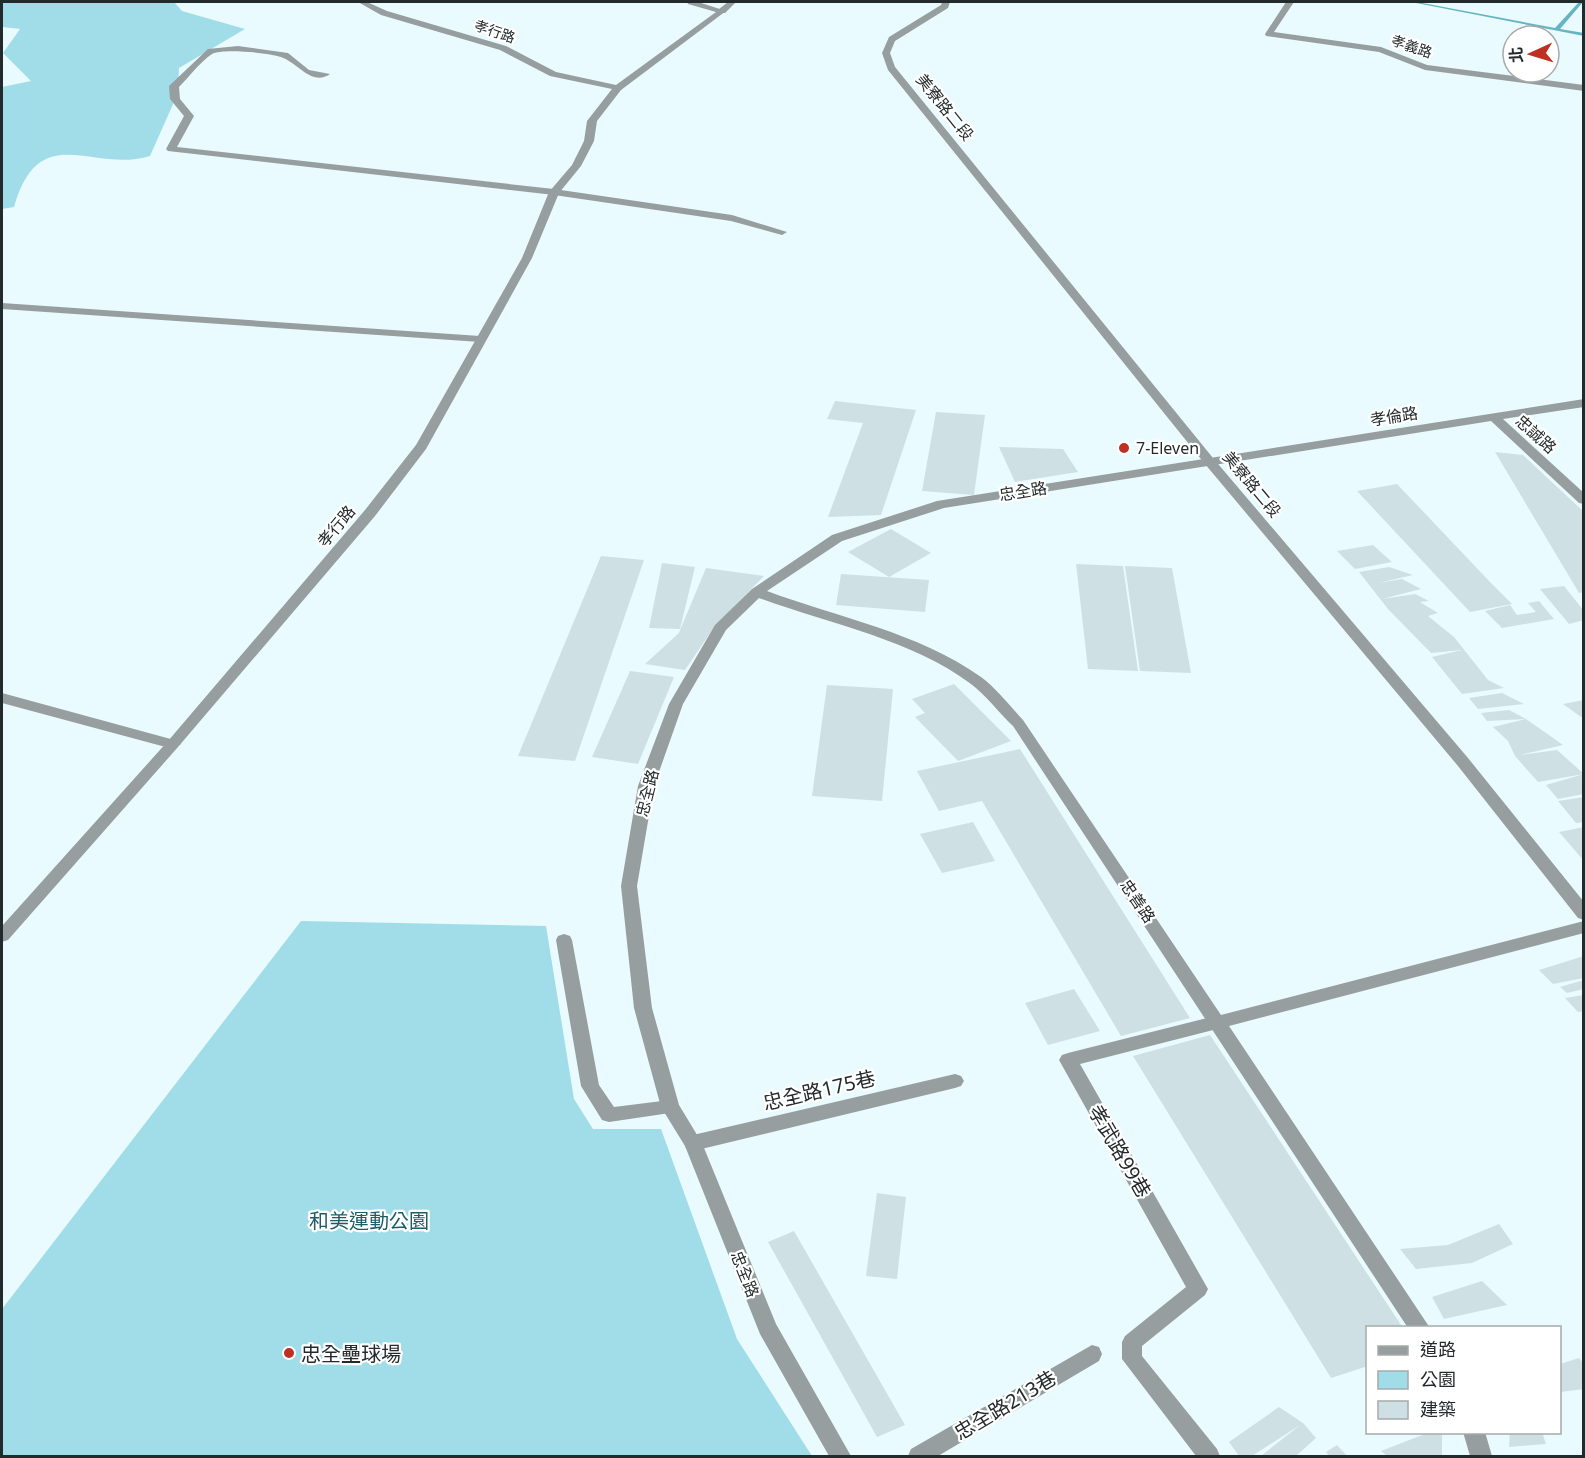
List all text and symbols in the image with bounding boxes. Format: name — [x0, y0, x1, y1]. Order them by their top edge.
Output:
street label: 孝行路 — [472, 15, 518, 47]
north arrow — [1501, 24, 1561, 84]
street label: 孝義路 — [1389, 30, 1435, 62]
text: 北 — [1505, 46, 1528, 64]
street label: 美寮路二段 — [911, 69, 979, 145]
street label: 孝倫路 — [1369, 401, 1419, 431]
street label: 忠誠路 — [1511, 410, 1561, 458]
place label: 7-Eleven — [1136, 437, 1199, 459]
marker: 7-Eleven — [1117, 441, 1131, 455]
street label: 美寮路二段 — [1218, 446, 1286, 522]
street label: 忠全路 — [998, 476, 1048, 506]
street label: 孝行路 — [312, 501, 360, 551]
street label: 忠全路 — [631, 767, 663, 819]
street label: 忠善路 — [1115, 875, 1161, 927]
street label: 忠全路175巷 — [760, 1064, 878, 1116]
street label: 孝武路99巷 — [1083, 1100, 1157, 1202]
park label: 和美運動公園 — [309, 1207, 429, 1234]
street label: 忠全路 — [726, 1248, 764, 1300]
legend — [1366, 1326, 1561, 1434]
text: 道路 — [1420, 1337, 1456, 1361]
place label: 忠全壘球場 — [301, 1340, 401, 1367]
marker: 忠全壘球場 — [282, 1346, 296, 1360]
street label: 忠全路213巷 — [949, 1364, 1061, 1446]
text: 公園 — [1420, 1367, 1456, 1391]
text: 建築 — [1420, 1397, 1456, 1421]

